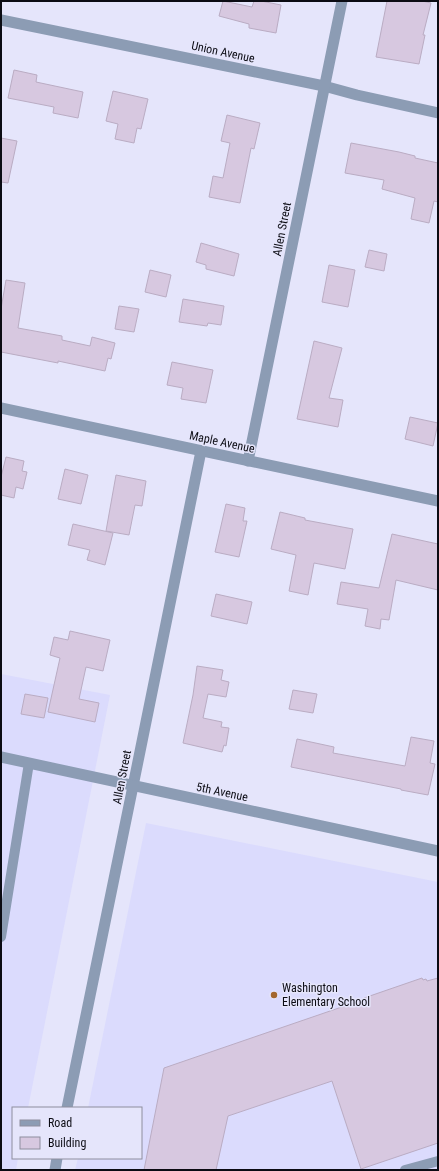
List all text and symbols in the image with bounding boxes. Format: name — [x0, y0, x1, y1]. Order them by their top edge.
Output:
street label: Union Avenue — [190, 38, 256, 66]
street label: Allen Street — [270, 200, 294, 257]
street label: Maple Avenue — [188, 428, 256, 456]
street label: Allen Street — [110, 748, 134, 805]
street label: 5th Avenue — [195, 780, 250, 804]
place label: Washington Elementary School — [282, 981, 370, 1009]
marker: Washington Elementary School — [269, 990, 279, 1000]
legend — [12, 1107, 142, 1159]
text: Road — [48, 1116, 72, 1130]
text: Building — [48, 1136, 86, 1150]

